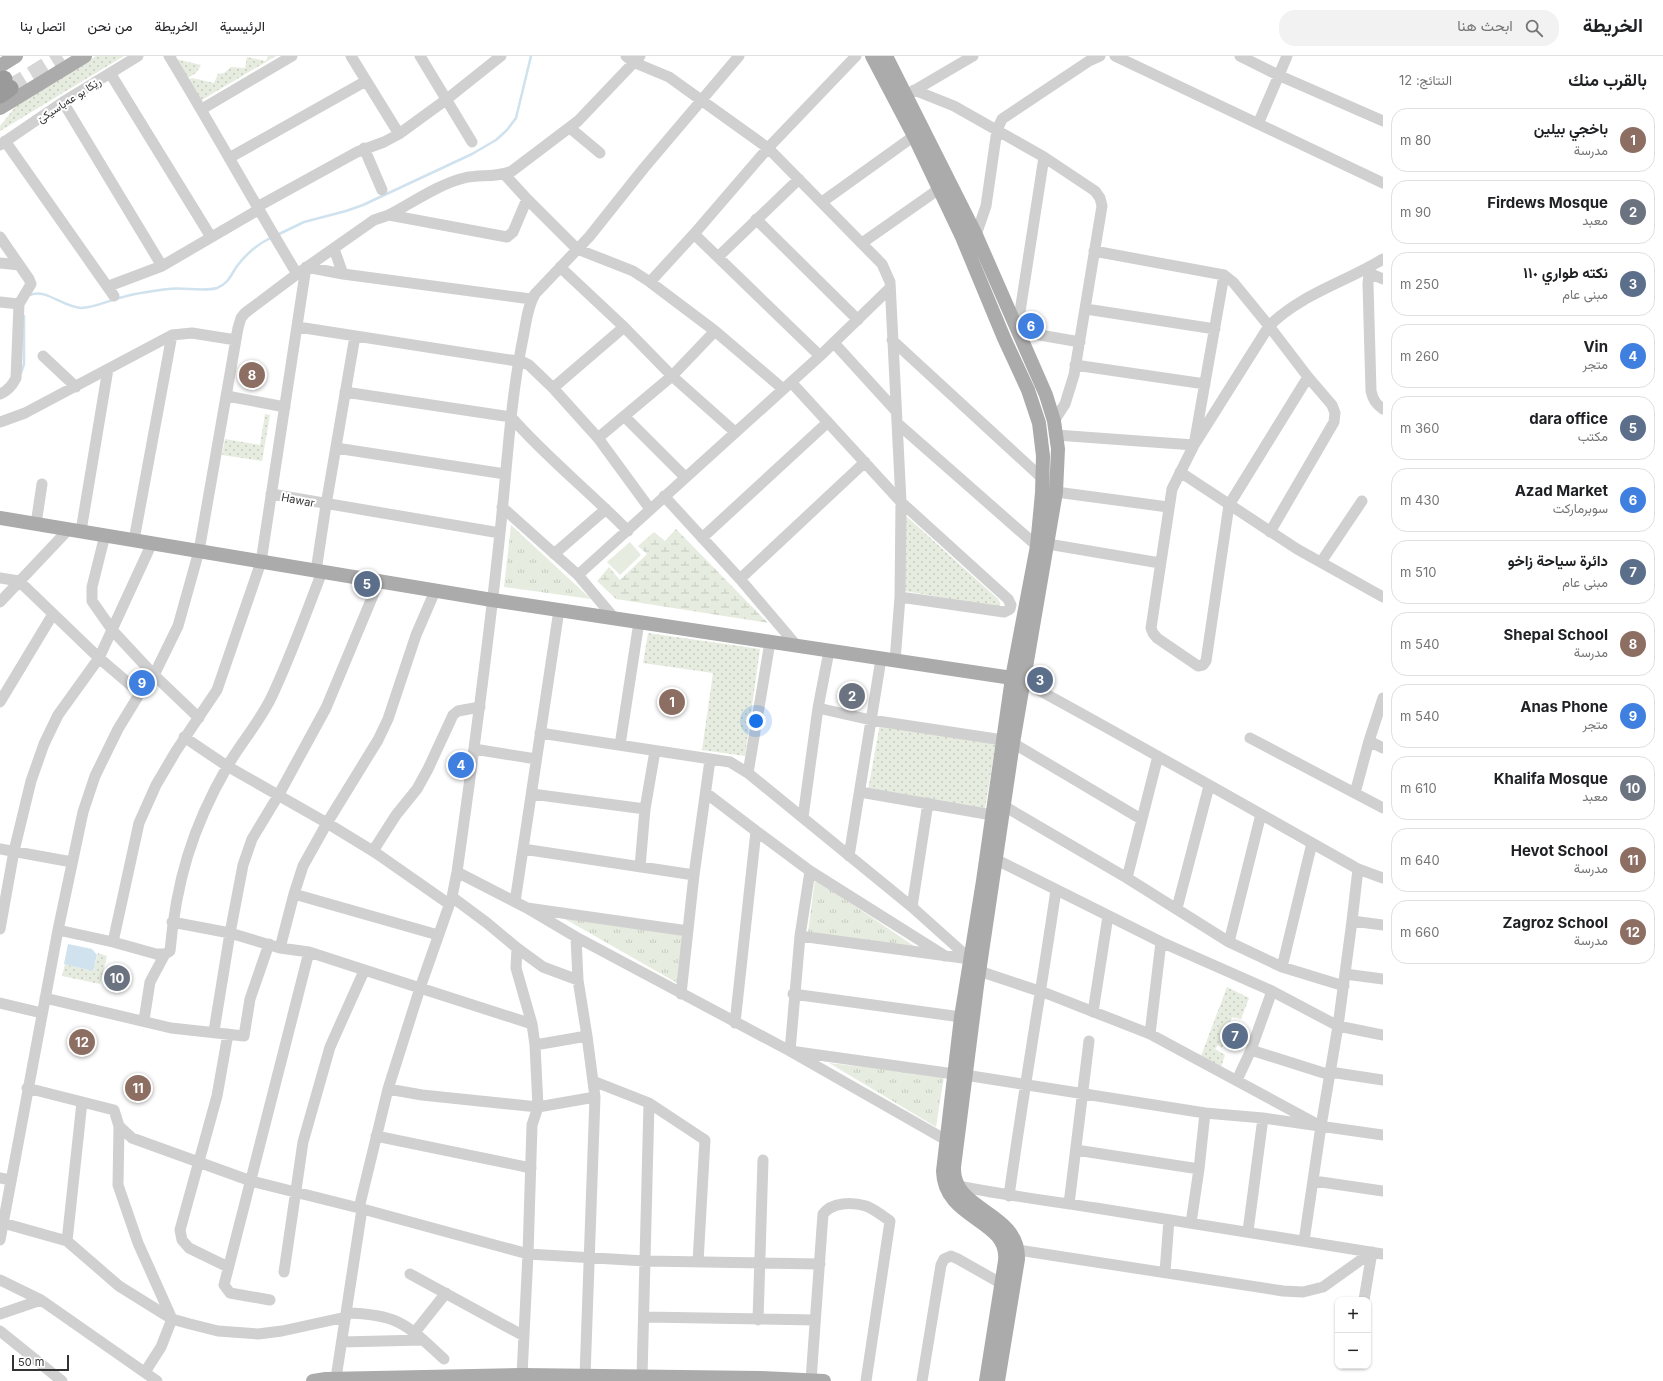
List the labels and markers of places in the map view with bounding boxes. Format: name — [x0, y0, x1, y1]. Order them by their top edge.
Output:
pin: 6 — [1018, 311, 1044, 341]
pin: 8 — [239, 360, 265, 390]
pin: 5 — [354, 569, 380, 599]
pin: 3 — [1027, 665, 1053, 695]
pin: 9 — [129, 668, 155, 698]
pin: 2 — [839, 681, 865, 711]
pin: 1 — [659, 687, 685, 717]
pin: 4 — [448, 750, 474, 780]
pin: 10 — [104, 963, 130, 993]
pin: 7 — [1222, 1021, 1248, 1051]
pin: 12 — [69, 1027, 95, 1057]
pin: 11 — [125, 1073, 151, 1103]

